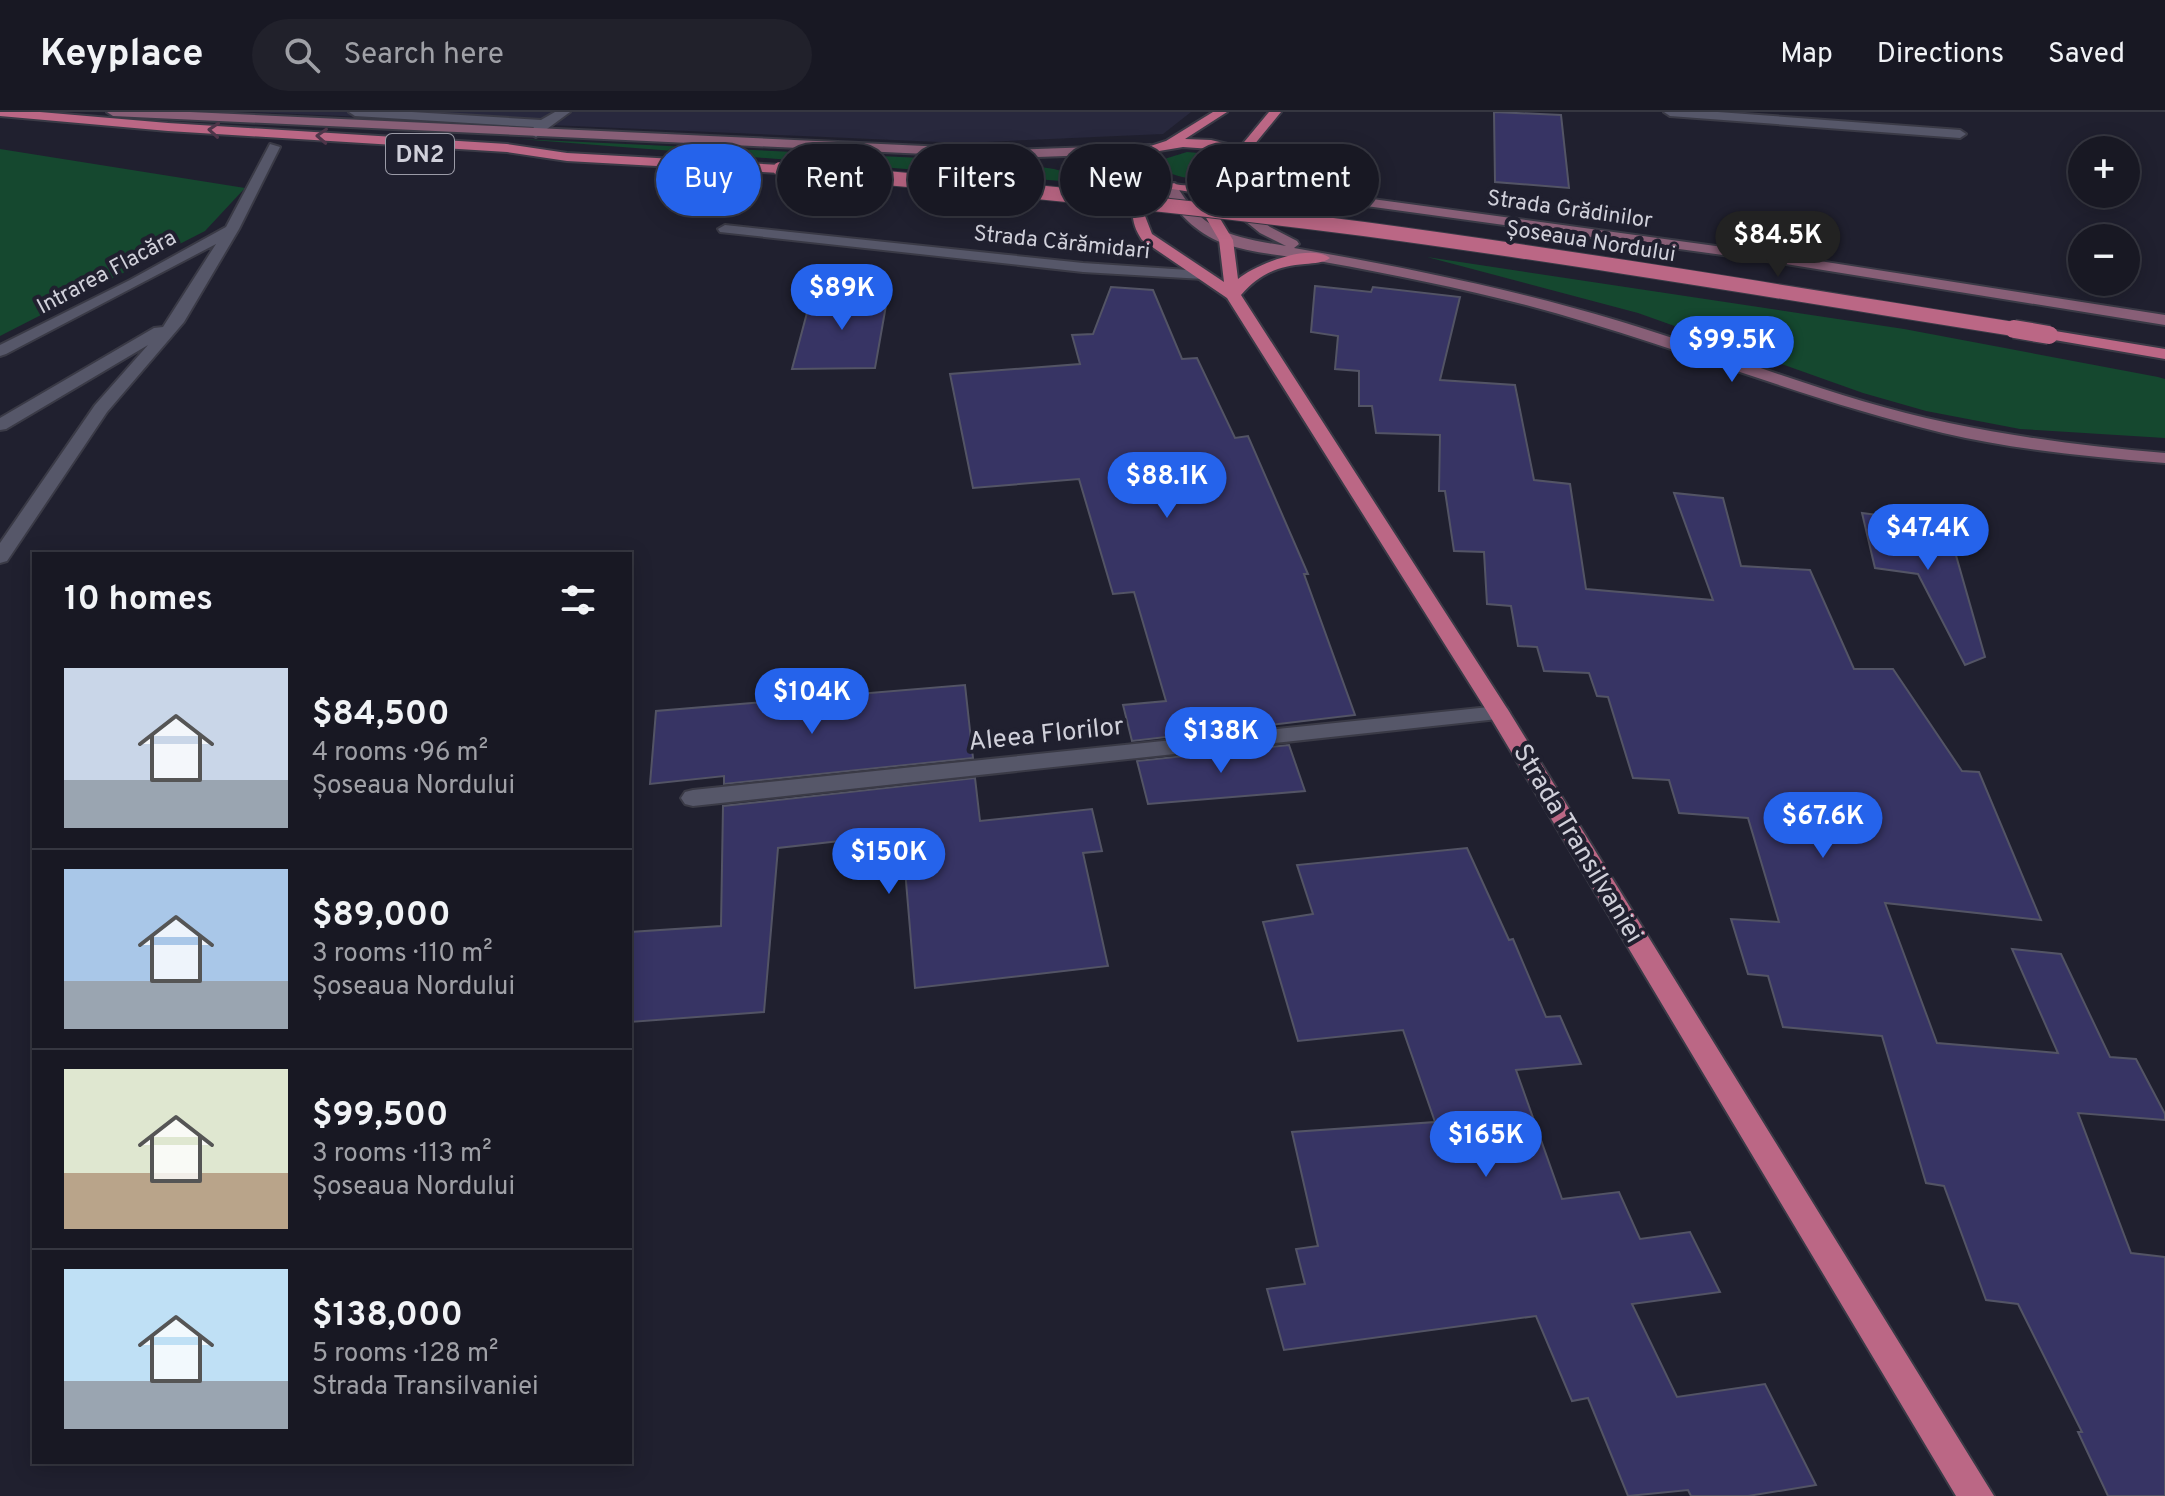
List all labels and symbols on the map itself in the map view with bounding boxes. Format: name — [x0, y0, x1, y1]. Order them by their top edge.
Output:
one-way arrow — [207, 122, 220, 139]
one-way arrow — [315, 128, 328, 145]
road number: DN2 — [386, 134, 454, 174]
street label: Strada Grădinilor — [1485, 186, 1655, 236]
pin: $84.5K — [1713, 211, 1843, 279]
street label: Șoseaua Nordului — [1504, 216, 1678, 269]
street label: Strada Cărămidari — [972, 221, 1151, 266]
street label: Intrarea Flacăra — [33, 225, 182, 321]
pin: $89K — [795, 264, 889, 332]
pin: $99.5K — [1667, 316, 1797, 384]
pin: $88.1K — [1102, 452, 1232, 520]
pin: $47.4K — [1863, 504, 1993, 572]
pin: $104K — [756, 668, 868, 736]
pin: $138K — [1165, 707, 1277, 775]
street label: Aleea Florilor — [967, 711, 1126, 760]
street label: Strada Transilvaniei — [1504, 739, 1649, 950]
pin: $67.6K — [1758, 792, 1888, 860]
pin: $150K — [833, 828, 945, 896]
pin: $165K — [1430, 1111, 1542, 1179]

